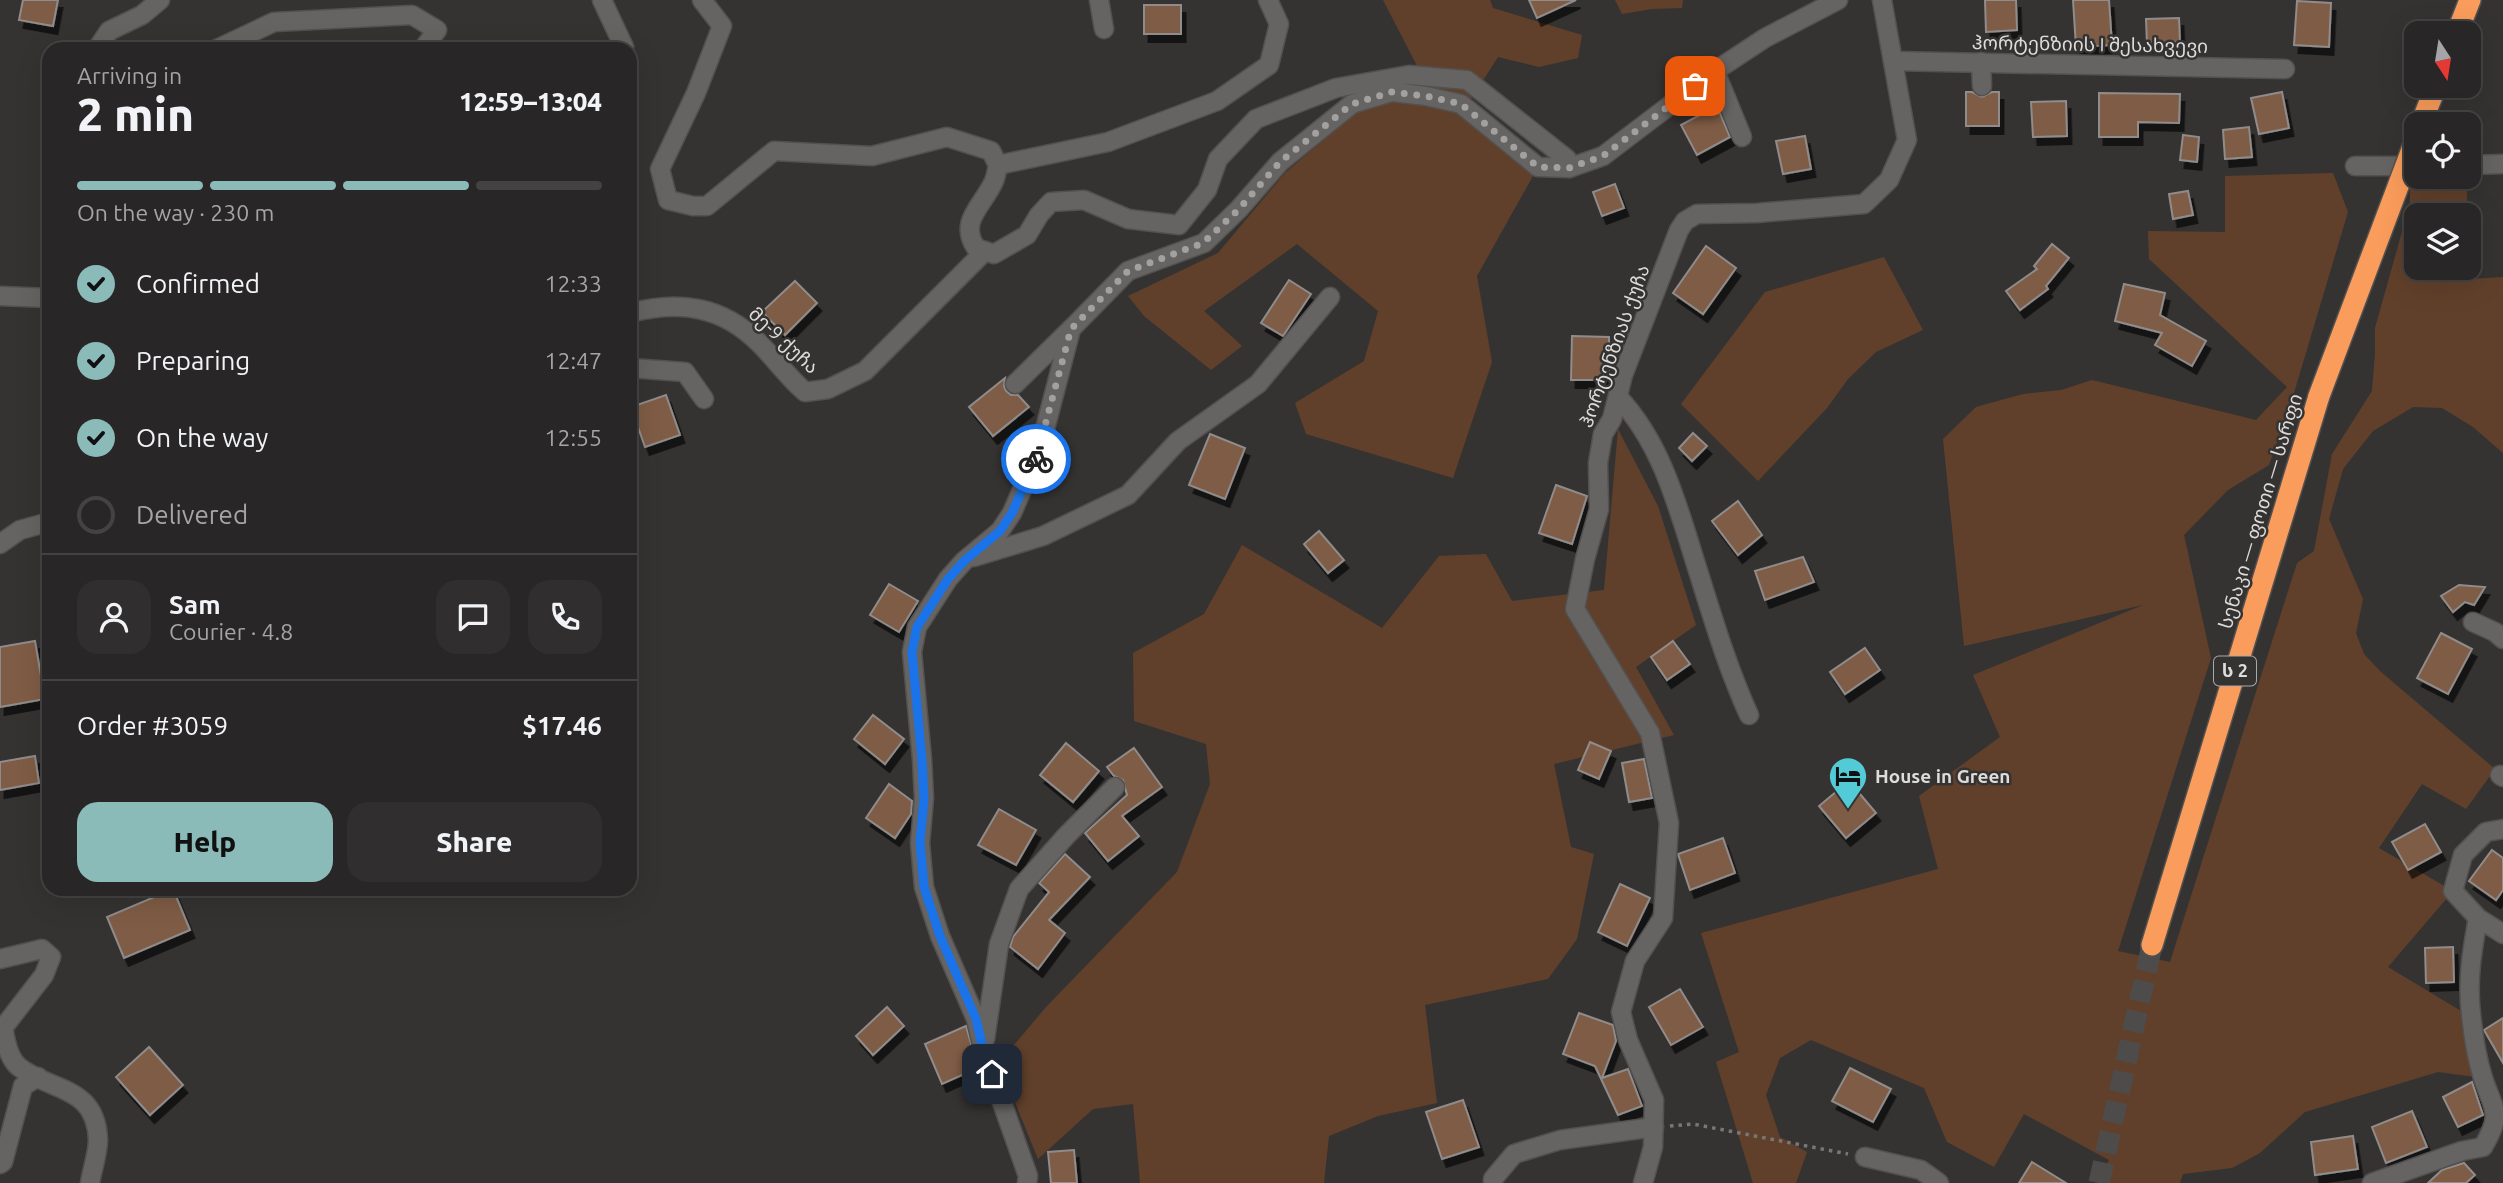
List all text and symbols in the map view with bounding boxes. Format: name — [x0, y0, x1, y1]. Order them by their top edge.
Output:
north arrow — [2404, 21, 2482, 98]
map controls — [2404, 21, 2481, 280]
street label: ჰორტენზიის I შესახვევი — [1972, 31, 2208, 58]
pin — [1665, 56, 1725, 116]
text: Arriving in — [77, 63, 182, 88]
icon: bag — [1676, 67, 1714, 105]
text: 12:59–13:04 — [459, 87, 602, 116]
text: 2 min — [77, 88, 194, 140]
button: locate — [2404, 112, 2481, 189]
text: On the way · 230 m — [77, 200, 274, 225]
button: layers — [2404, 203, 2481, 280]
street label: ჰორტენზიას ქუჩა — [1574, 262, 1655, 431]
icon: check — [77, 265, 115, 303]
text: Confirmed — [136, 269, 260, 298]
text: 12:33 — [544, 271, 602, 296]
street label: მე-9 ქუჩა — [744, 302, 823, 379]
icon: check — [77, 342, 115, 380]
text: Preparing — [136, 346, 250, 375]
text: 12:47 — [544, 348, 602, 373]
street label: სენაკი — ფოთი — სარფი — [2214, 391, 2307, 631]
icon: check — [77, 419, 115, 457]
text: On the way — [136, 423, 268, 452]
courier — [1001, 424, 1071, 494]
text: 12:55 — [544, 425, 602, 450]
icon: bike — [1017, 440, 1055, 478]
text: Delivered — [136, 500, 248, 529]
button: person — [77, 580, 151, 654]
button: chat — [436, 580, 510, 654]
button: phone — [528, 580, 602, 654]
text: Sam — [169, 590, 221, 619]
text: Courier · 4.8 — [169, 619, 293, 644]
road number: ს 2 — [2214, 656, 2256, 686]
text: Order #3059 — [77, 711, 228, 740]
text: $17.46 — [522, 711, 602, 740]
hotel icon: House in Green — [1827, 755, 1869, 810]
place label: House in Green — [1875, 765, 2010, 787]
button: Help — [77, 802, 333, 882]
button: Share — [347, 802, 602, 882]
pin — [962, 1044, 1022, 1104]
icon: home — [973, 1055, 1011, 1093]

